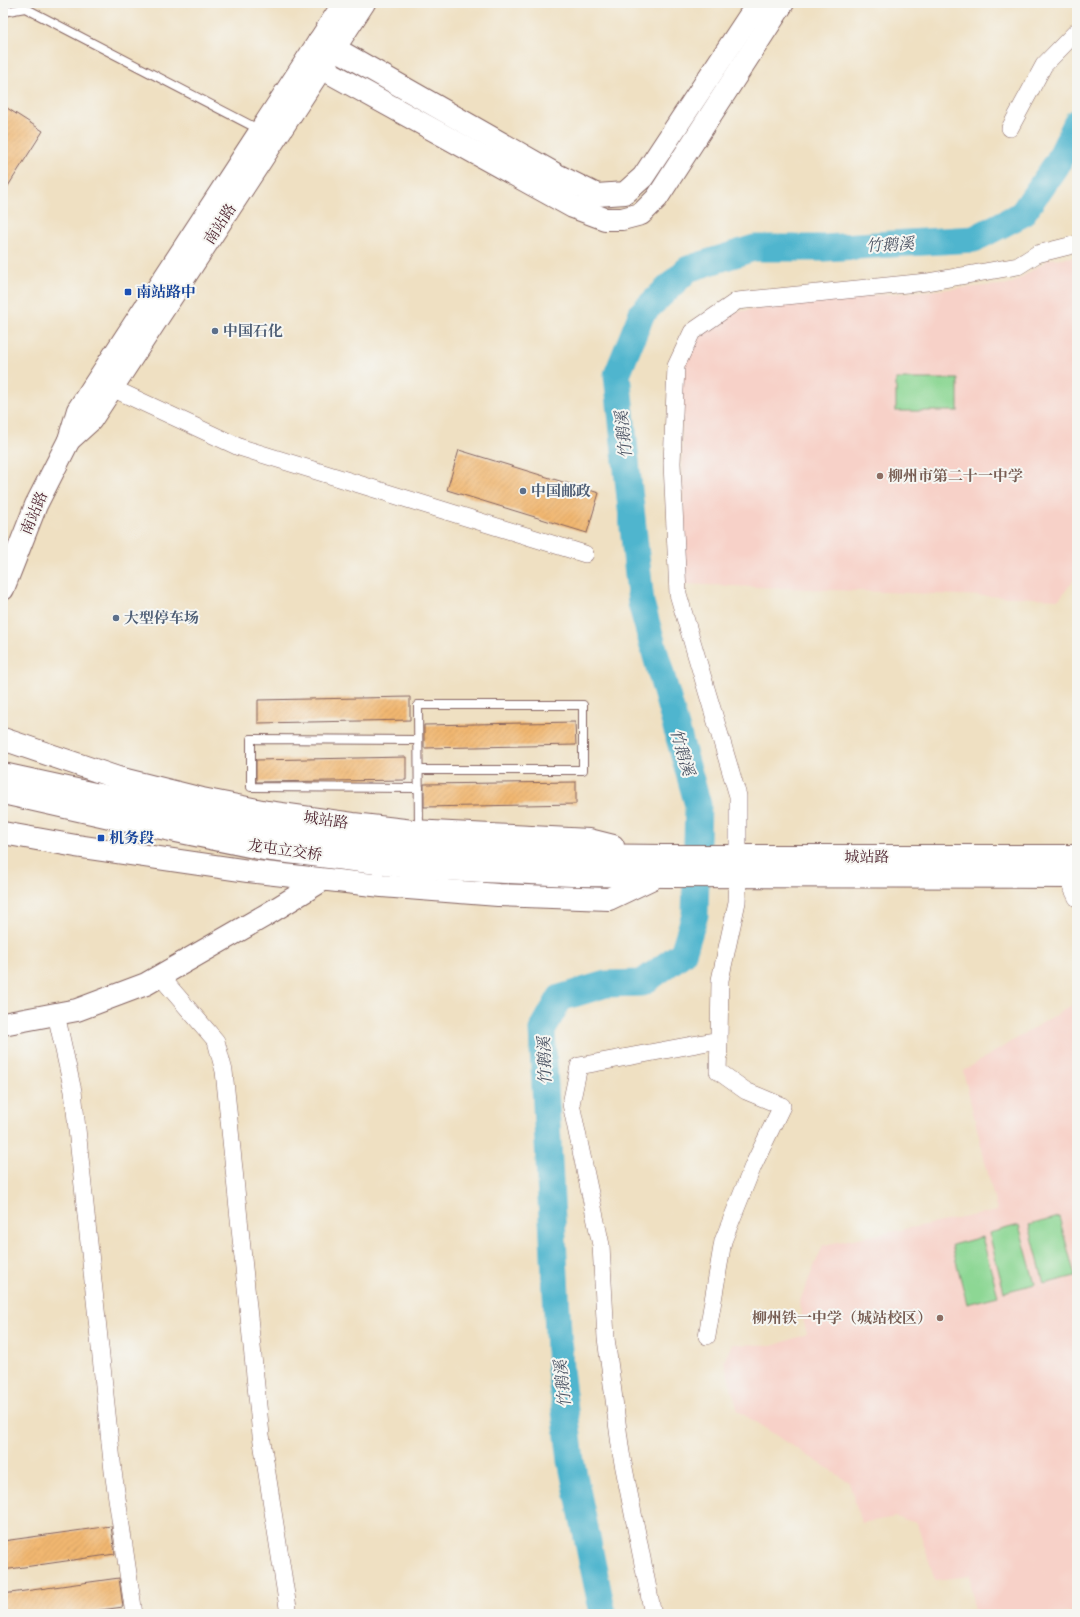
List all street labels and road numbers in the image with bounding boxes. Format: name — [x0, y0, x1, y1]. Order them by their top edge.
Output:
street label: 南站路 — [200, 200, 241, 248]
street label: 南站路 — [17, 489, 52, 538]
street label: 城站路 — [302, 808, 350, 833]
street label: 龙屯立交桥 — [246, 836, 323, 865]
street label: 城站路 — [844, 848, 890, 867]

